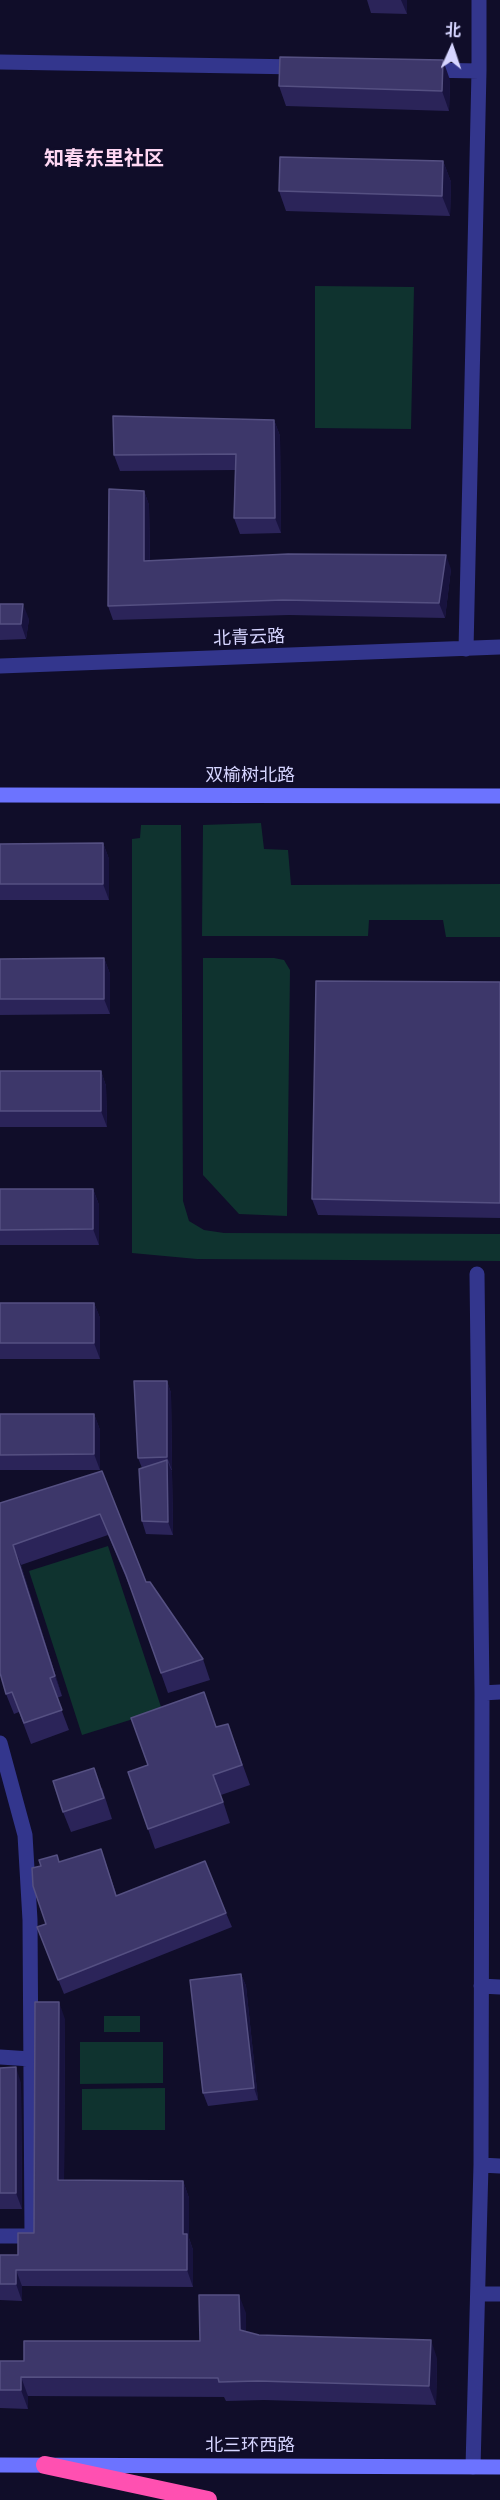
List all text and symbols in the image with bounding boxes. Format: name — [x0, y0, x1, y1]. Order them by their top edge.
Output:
north arrow — [422, 18, 482, 78]
text: 北 — [444, 19, 462, 41]
district label: 知春东里社区 — [44, 147, 164, 171]
street label: 北青云路 — [213, 626, 285, 650]
street label: 双榆树北路 — [205, 765, 295, 787]
street label: 北三环西路 — [205, 2435, 295, 2457]

